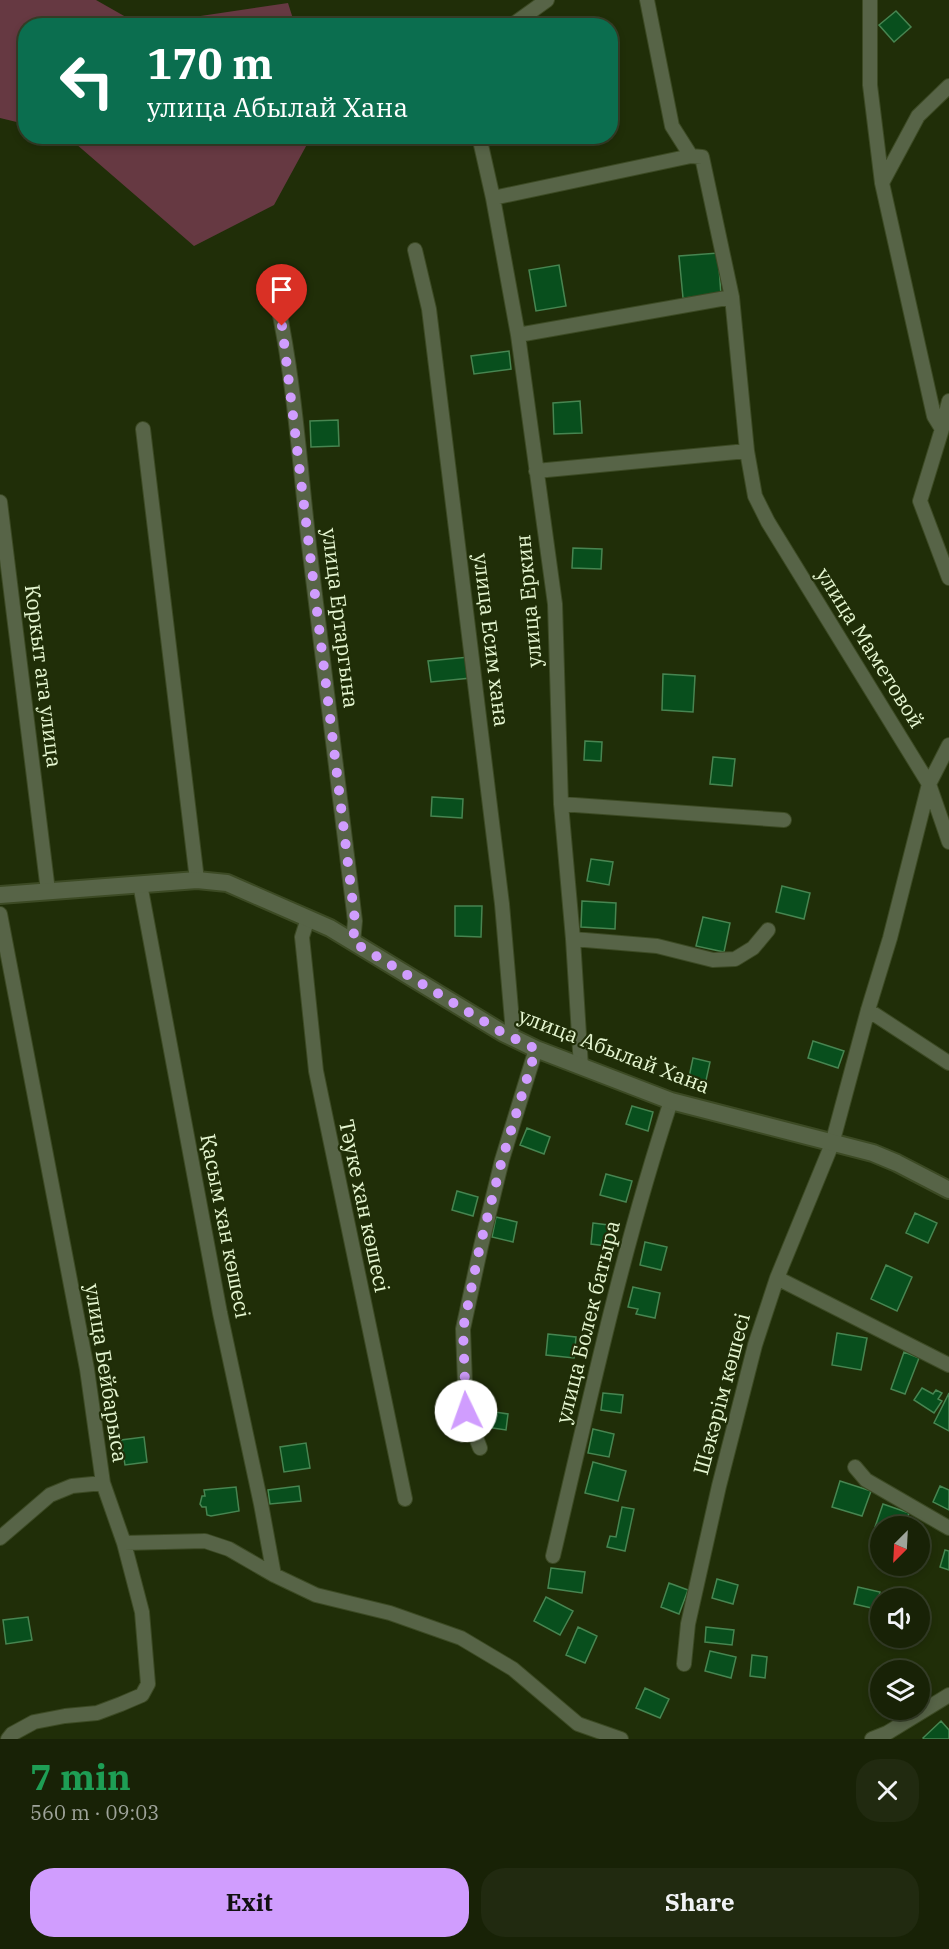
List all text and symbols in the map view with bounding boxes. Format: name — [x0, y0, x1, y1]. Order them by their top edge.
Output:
text: 170 m — [147, 36, 273, 91]
icon: left — [48, 42, 126, 120]
text: улица Абылай Хана — [147, 89, 408, 124]
pin — [256, 264, 307, 326]
icon: arrive — [265, 273, 298, 306]
street label: улица Ертаргына — [316, 526, 366, 710]
street label: улица Еркин — [508, 533, 548, 669]
street label: улица Есим хана — [467, 552, 517, 728]
street label: улица Маметовой — [810, 562, 932, 733]
street label: Коркыт ата улица — [19, 583, 69, 769]
street label: улица Абылай Хана — [515, 1001, 714, 1100]
street label: Тәуке хан көшесі — [333, 1117, 397, 1295]
street label: Қасым хан көшесі — [194, 1131, 258, 1320]
street label: улица Болек батыра — [548, 1217, 626, 1426]
street label: улица Бейбарыса — [79, 1282, 135, 1464]
street label: Шәкәрім көшесі — [686, 1310, 756, 1478]
position arrow — [434, 1379, 498, 1443]
north arrow — [870, 1516, 930, 1576]
map controls — [870, 1516, 930, 1720]
button: sound — [870, 1588, 930, 1648]
button: layers — [870, 1660, 930, 1720]
text: 7 min — [30, 1753, 131, 1800]
button: close — [856, 1759, 919, 1822]
text: 560 m · 09:03 — [30, 1799, 159, 1826]
button: Exit — [30, 1868, 469, 1937]
button: Share — [481, 1868, 919, 1937]

